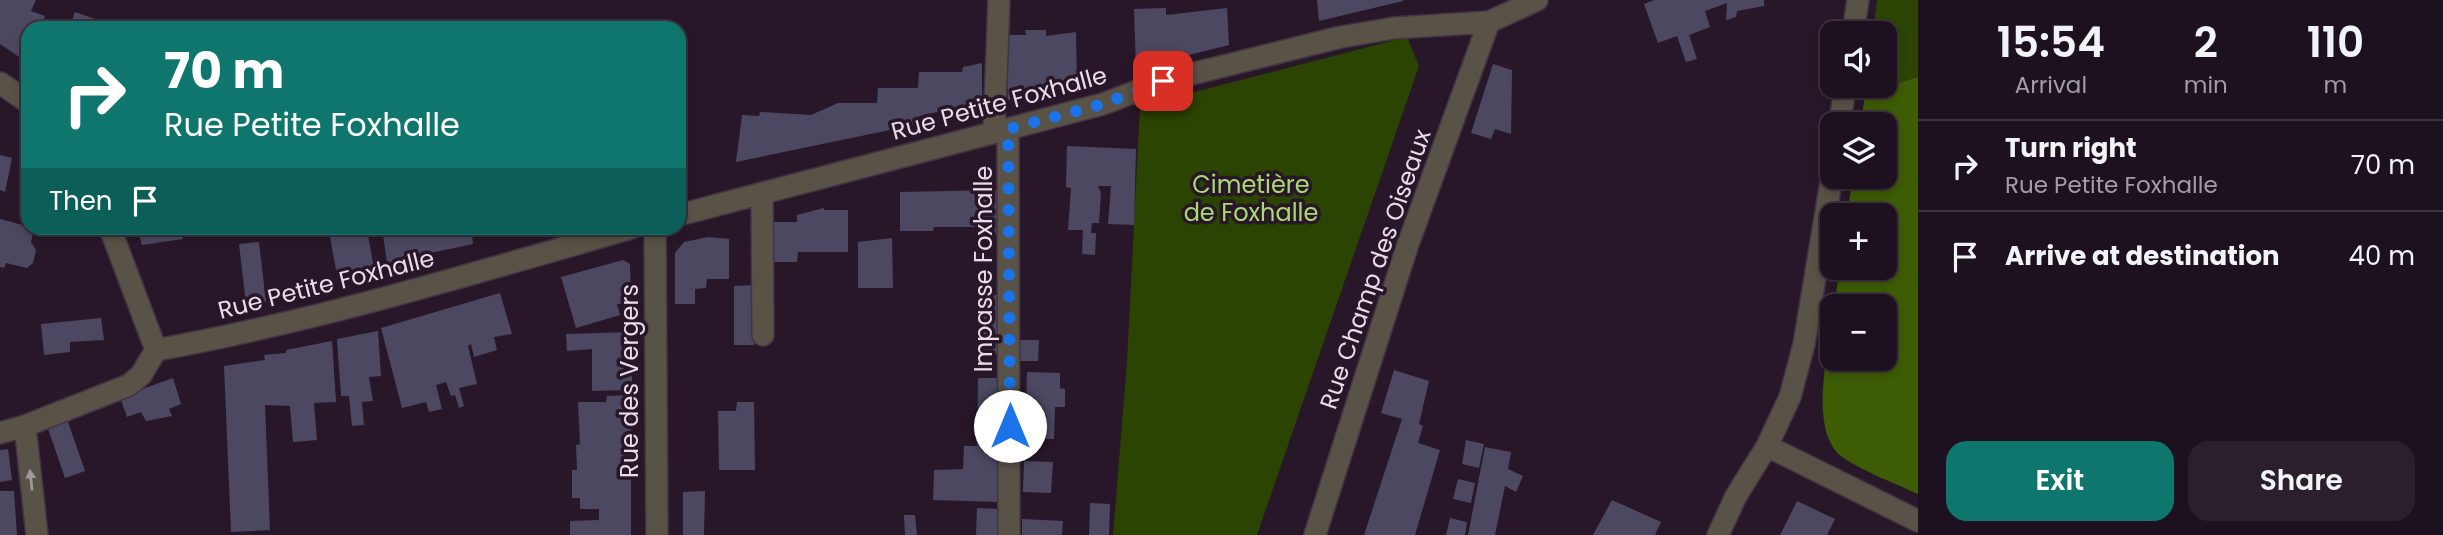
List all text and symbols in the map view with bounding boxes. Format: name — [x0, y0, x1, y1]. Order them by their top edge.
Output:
text: 15:54 — [1997, 13, 2105, 72]
text: 2 — [2194, 13, 2218, 72]
text: 110 — [2307, 13, 2364, 72]
map controls — [1820, 21, 1897, 371]
button: sound — [1820, 21, 1897, 98]
text: 70 m — [164, 37, 284, 105]
icon: right — [49, 49, 140, 140]
pin — [1133, 51, 1193, 111]
street label: Rue Petite Foxhalle — [888, 58, 1110, 148]
icon: arrive — [1144, 62, 1182, 100]
text: Arrival — [2015, 69, 2087, 101]
text: min — [2184, 69, 2228, 101]
text: m — [2324, 69, 2347, 101]
text: Rue Petite Foxhalle — [164, 102, 460, 147]
button: layers — [1820, 112, 1897, 189]
street label: Rue Champ des Oiseaux — [1312, 124, 1439, 413]
text: Turn right — [2005, 130, 2137, 166]
icon: right — [1946, 147, 1984, 185]
text: 70 m — [2351, 147, 2415, 183]
street label: Impasse Foxhalle — [967, 166, 1000, 372]
park label: Cimetière de Foxhalle — [1184, 168, 1318, 229]
text: Rue Petite Foxhalle — [2005, 169, 2218, 201]
icon: arrive — [126, 182, 164, 220]
text: Then — [49, 183, 112, 219]
button: + — [1820, 203, 1897, 280]
icon: arrive — [1946, 238, 1984, 276]
text: Arrive at destination — [2005, 238, 2280, 274]
text: 40 m — [2349, 238, 2415, 274]
street label: Rue Petite Foxhalle — [214, 241, 438, 327]
street label: Rue des Vergers — [613, 284, 646, 478]
button: − — [1820, 294, 1897, 371]
position arrow — [973, 389, 1047, 463]
button: Exit — [1946, 441, 2174, 521]
button: Share — [2188, 441, 2415, 521]
one-way arrow — [26, 469, 37, 491]

